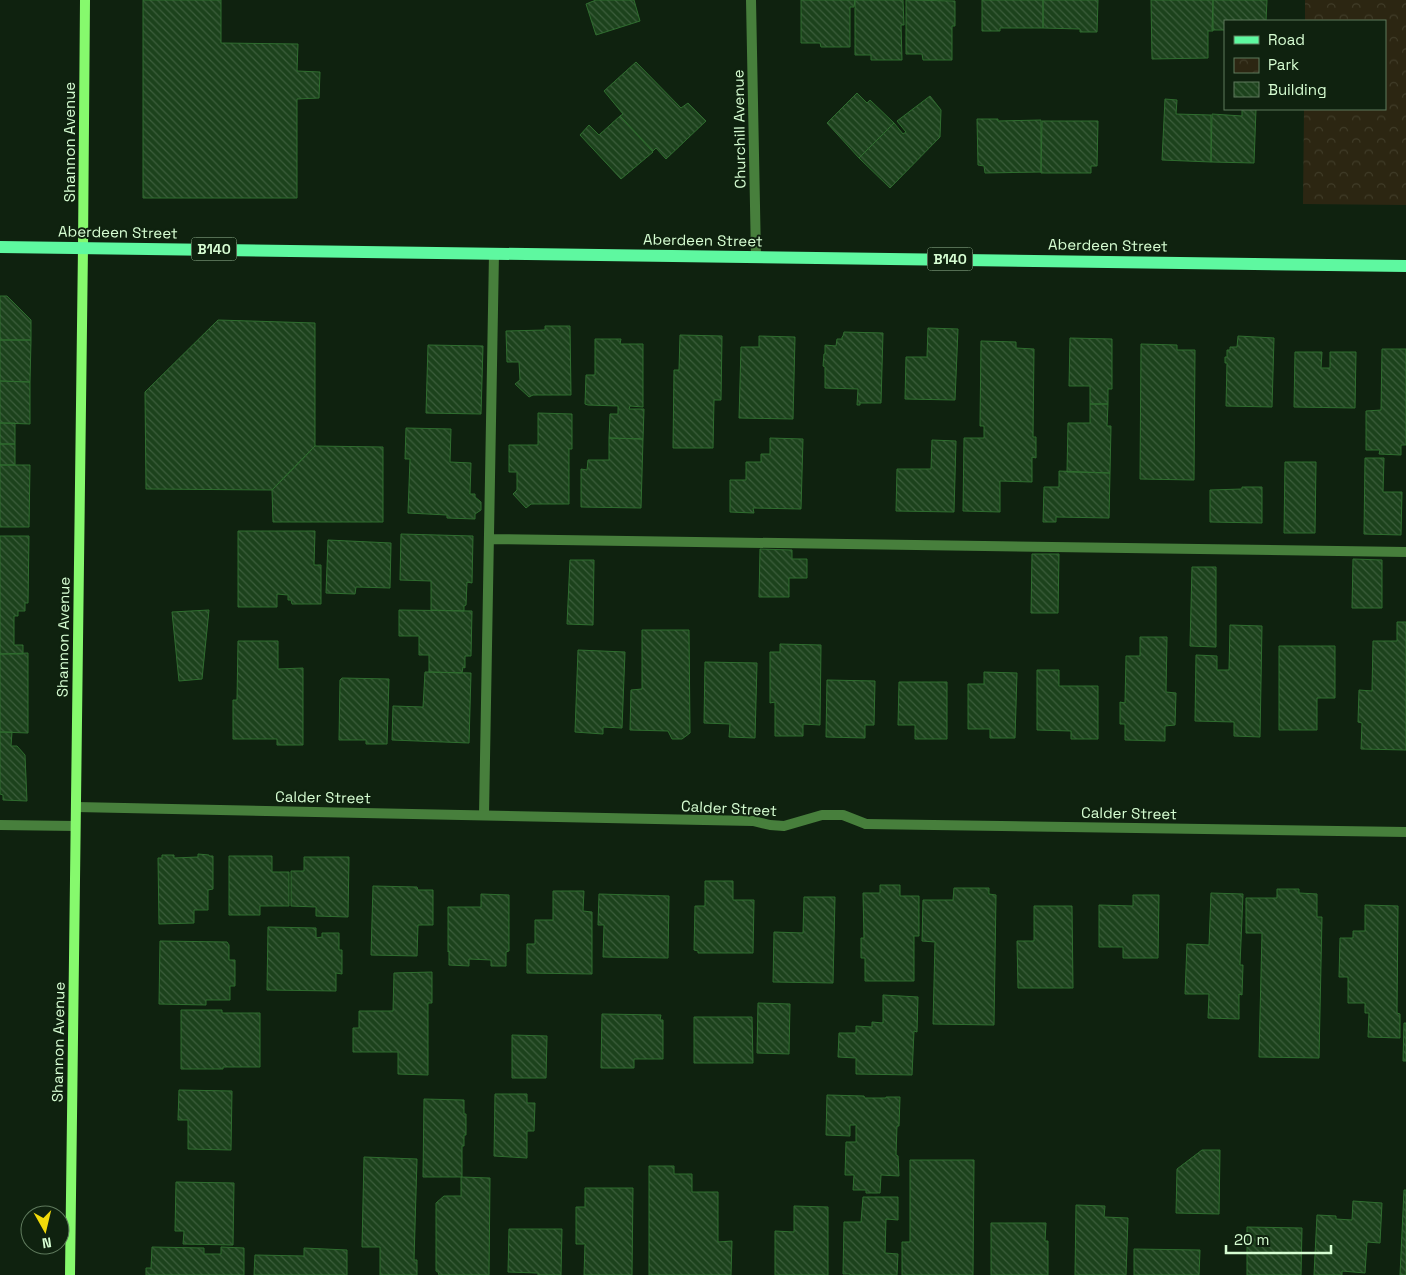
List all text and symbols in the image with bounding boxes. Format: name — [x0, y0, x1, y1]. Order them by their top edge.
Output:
legend — [1224, 20, 1386, 110]
text: Road — [1268, 30, 1305, 49]
text: Park — [1268, 55, 1299, 74]
street label: Churchill Avenue — [728, 69, 750, 189]
text: Building — [1268, 80, 1327, 99]
street label: Shannon Avenue — [60, 82, 79, 202]
street label: Aberdeen Street — [58, 221, 178, 243]
street label: Aberdeen Street — [643, 229, 763, 251]
street label: Aberdeen Street — [1048, 234, 1168, 256]
road number: B140 — [192, 238, 236, 260]
road number: B140 — [928, 248, 972, 270]
street label: Shannon Avenue — [52, 576, 74, 697]
street label: Calder Street — [275, 787, 371, 807]
street label: Calder Street — [681, 796, 777, 820]
street label: Calder Street — [1081, 803, 1177, 823]
street label: Shannon Avenue — [47, 981, 69, 1102]
north arrow — [20, 1205, 70, 1255]
scale bar — [1226, 1222, 1331, 1254]
text: 20 m — [1234, 1230, 1269, 1249]
text: N — [41, 1233, 53, 1252]

